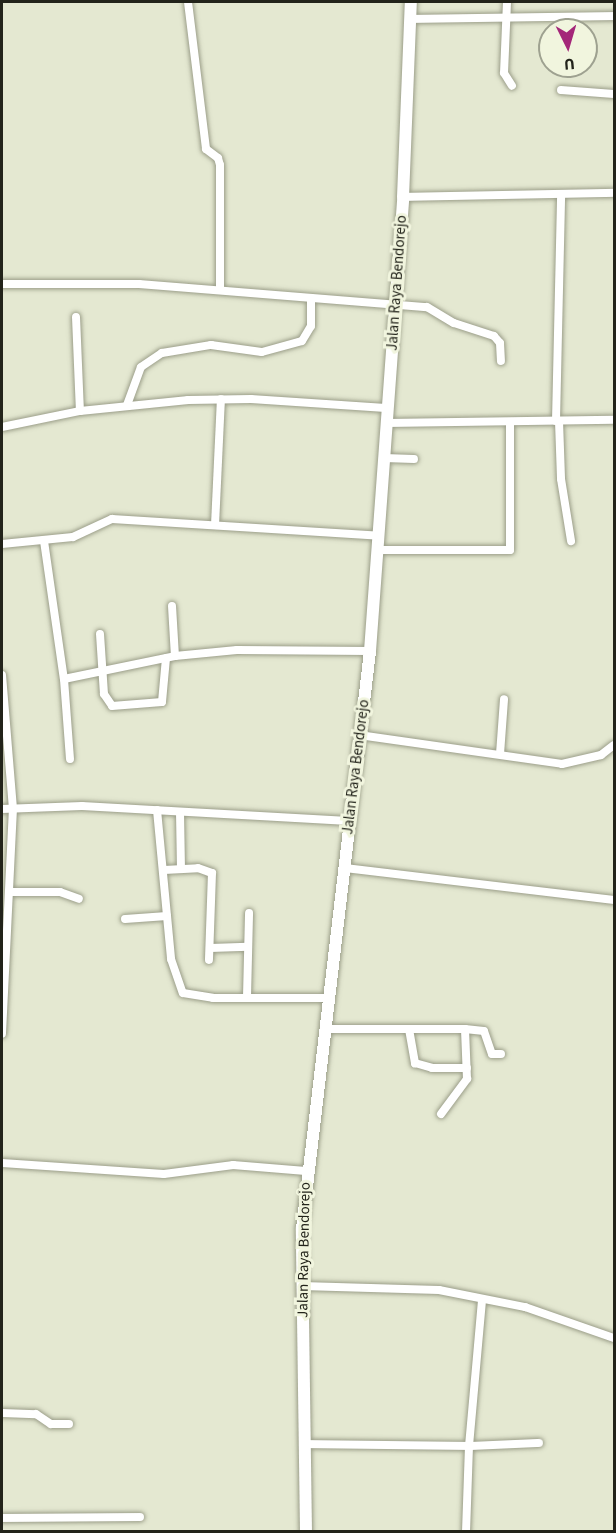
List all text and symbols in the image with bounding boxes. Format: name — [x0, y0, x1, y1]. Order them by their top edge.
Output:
north arrow — [538, 18, 598, 78]
text: U — [563, 53, 576, 75]
street label: Jalan Raya Bendorejo — [383, 215, 411, 351]
street label: Jalan Raya Bendorejo — [339, 698, 373, 836]
street label: Jalan Raya Bendorejo — [294, 1182, 314, 1318]

